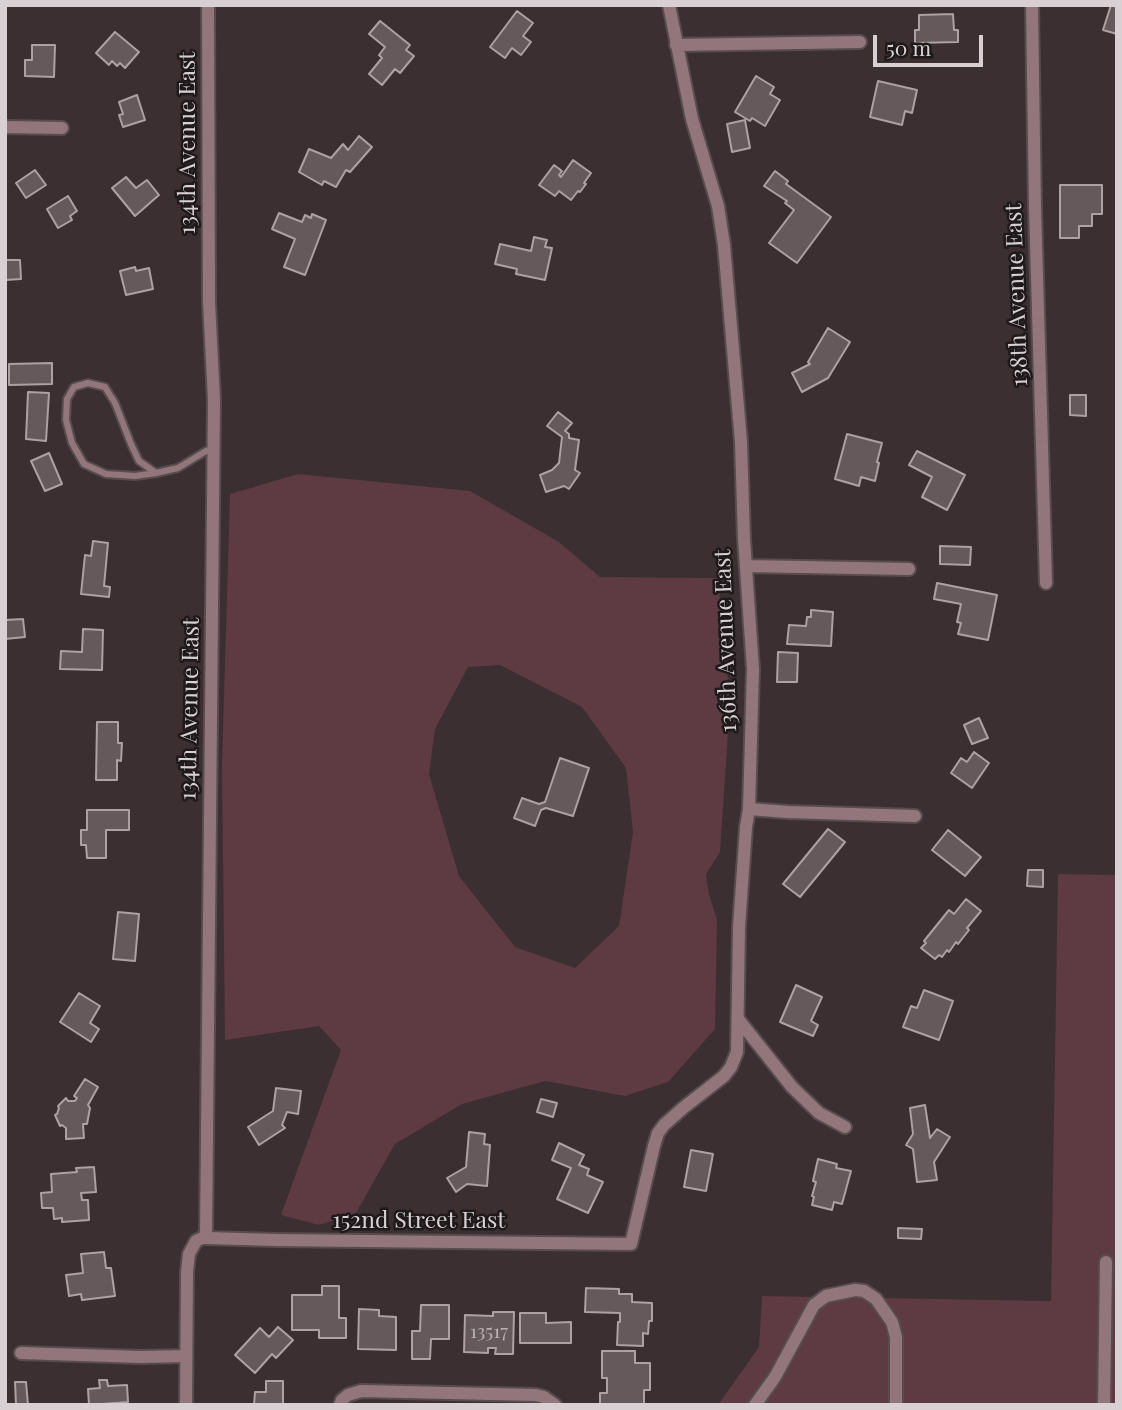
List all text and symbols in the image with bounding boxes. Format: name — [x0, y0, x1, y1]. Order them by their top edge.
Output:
scale bar — [877, 21, 987, 65]
text: 50 m — [886, 33, 931, 61]
street label: 134th Avenue East — [174, 52, 202, 234]
street label: 138th Avenue East — [1000, 203, 1034, 387]
street label: 136th Avenue East — [709, 549, 743, 733]
street label: 134th Avenue East — [175, 617, 205, 801]
street label: 152nd Street East — [333, 1207, 505, 1235]
house number: 13517 — [470, 1321, 508, 1343]

